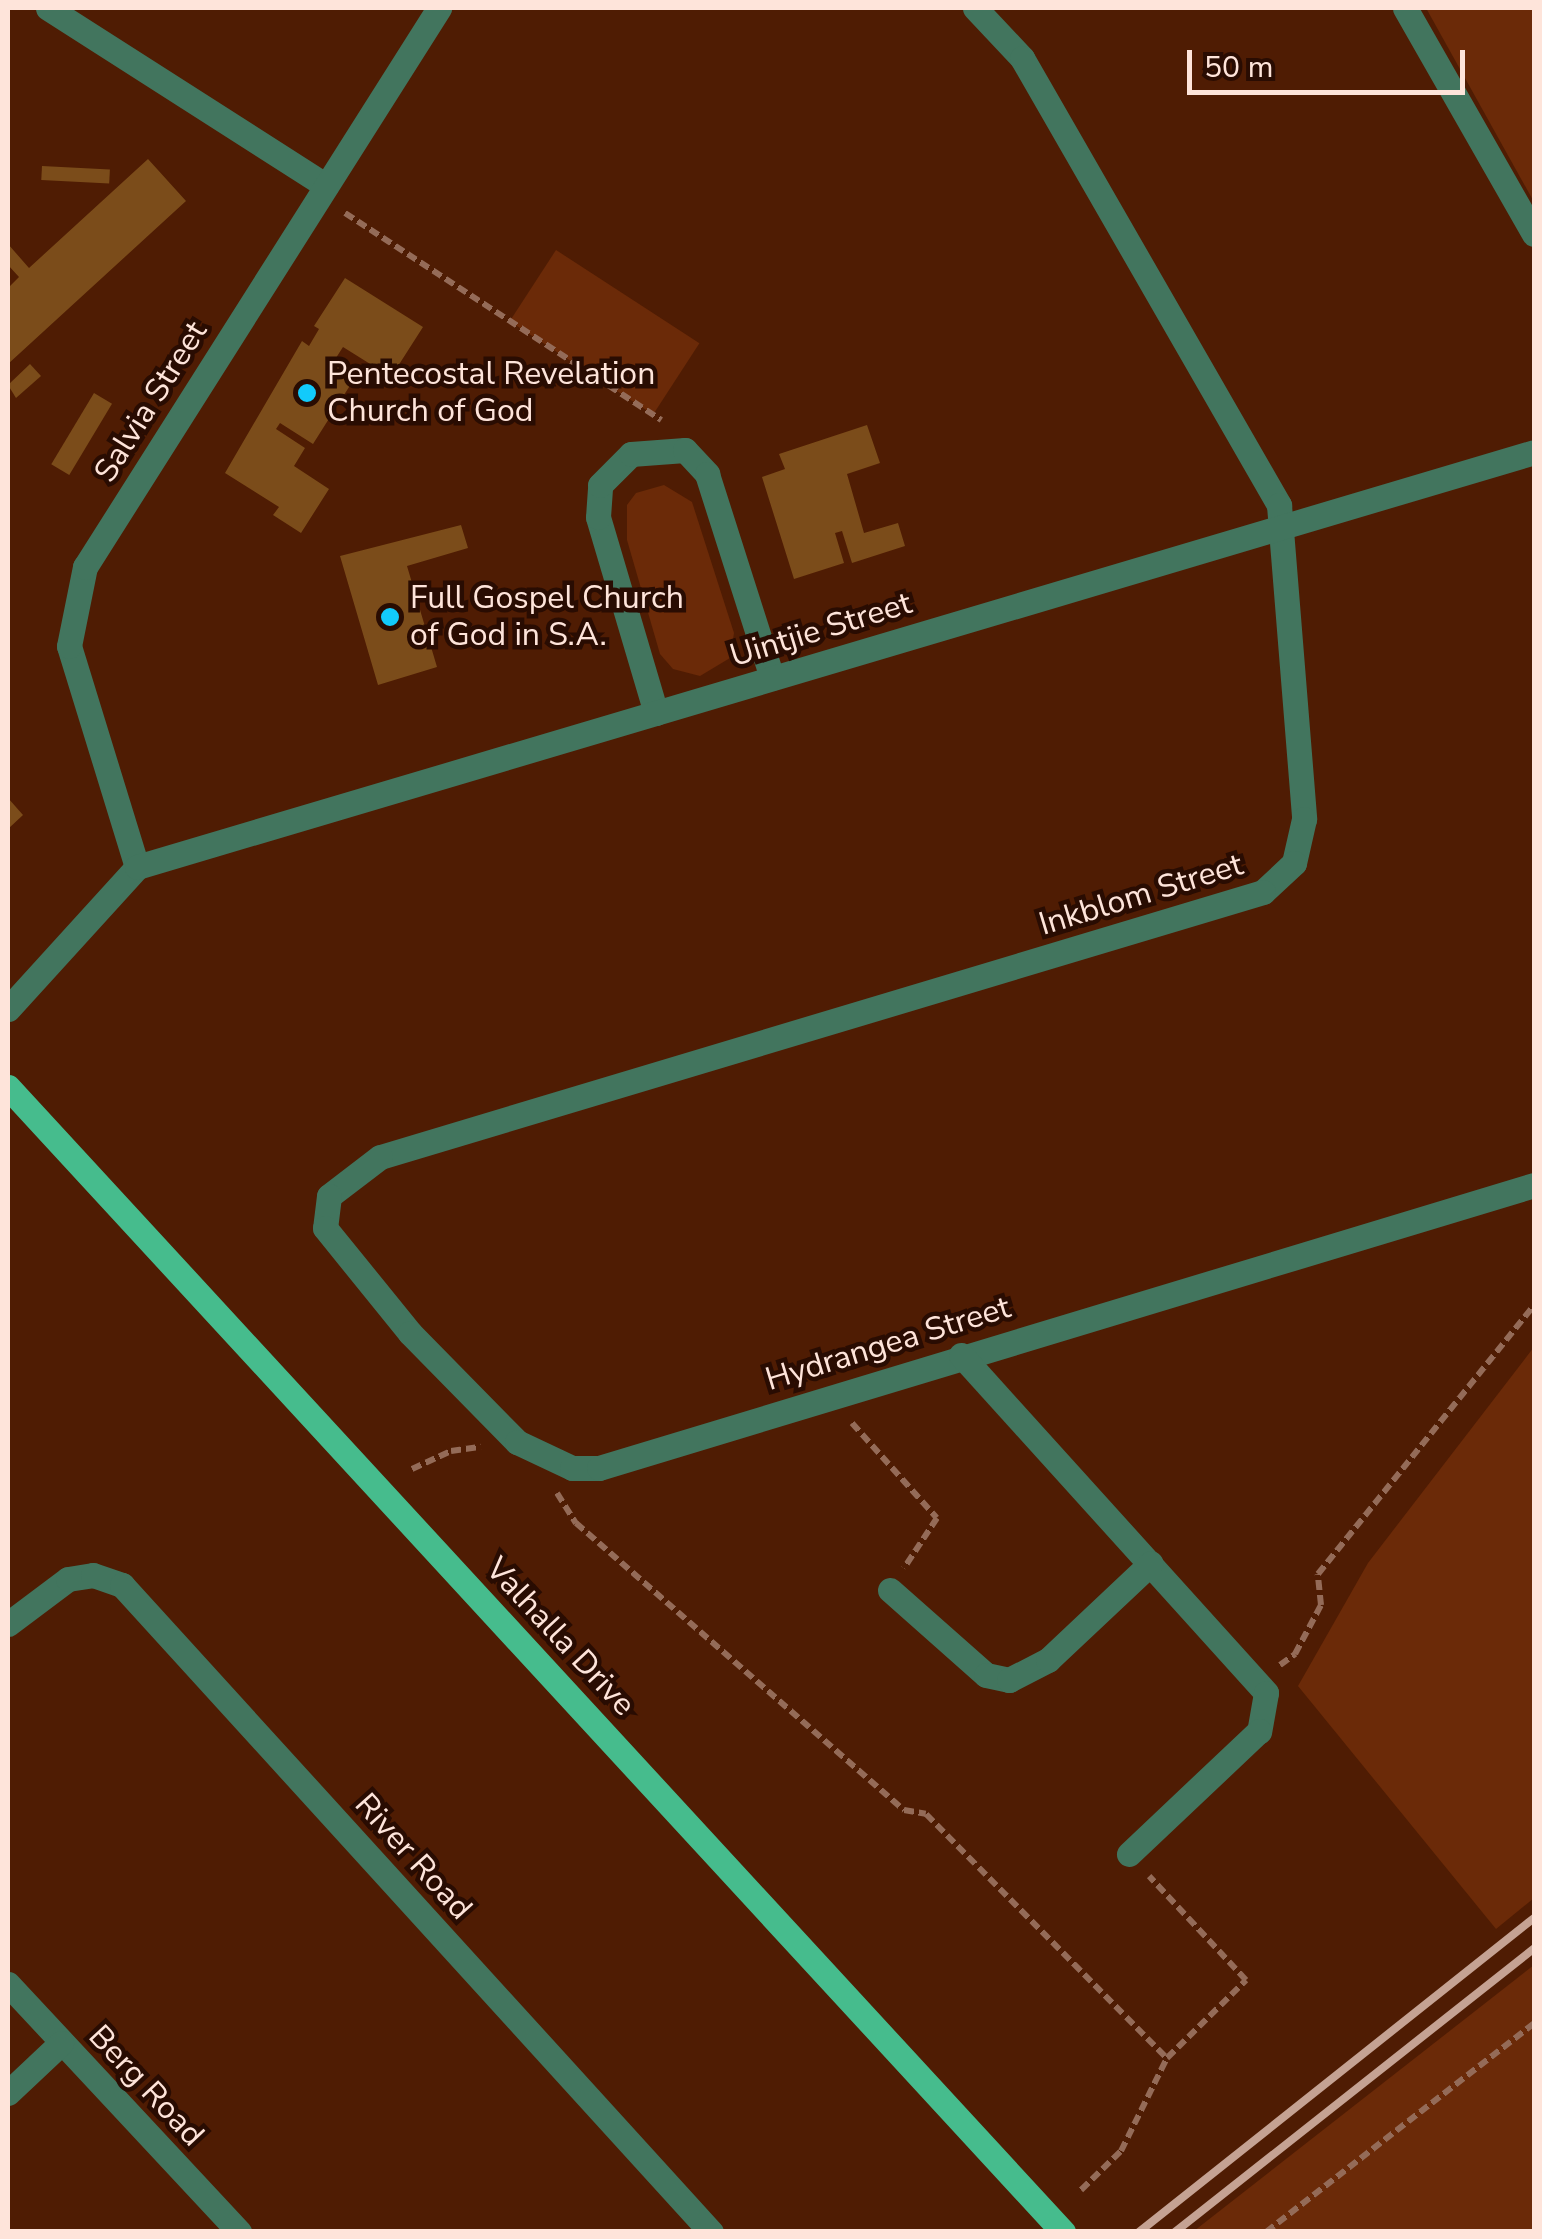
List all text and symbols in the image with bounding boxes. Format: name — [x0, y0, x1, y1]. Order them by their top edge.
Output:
scale bar — [1192, 30, 1470, 92]
text: 50 m — [1204, 47, 1273, 88]
street label: Salvia Street — [86, 315, 216, 489]
place label: Pentecostal Revelation Church of God — [327, 356, 655, 431]
marker: Pentecostal Revelation Church of God — [296, 382, 318, 404]
place label: Full Gospel Church of God in S.A. — [410, 580, 684, 655]
street label: Uintjie Street — [726, 584, 916, 676]
marker: Full Gospel Church of God in S.A. — [379, 606, 401, 628]
street label: Inkblom Street — [1034, 846, 1248, 944]
street label: Hydrangea Street — [761, 1289, 1015, 1399]
street label: Valhalla Drive — [477, 1550, 643, 1724]
street label: River Road — [346, 1786, 480, 1928]
street label: Berg Road — [80, 2018, 212, 2154]

